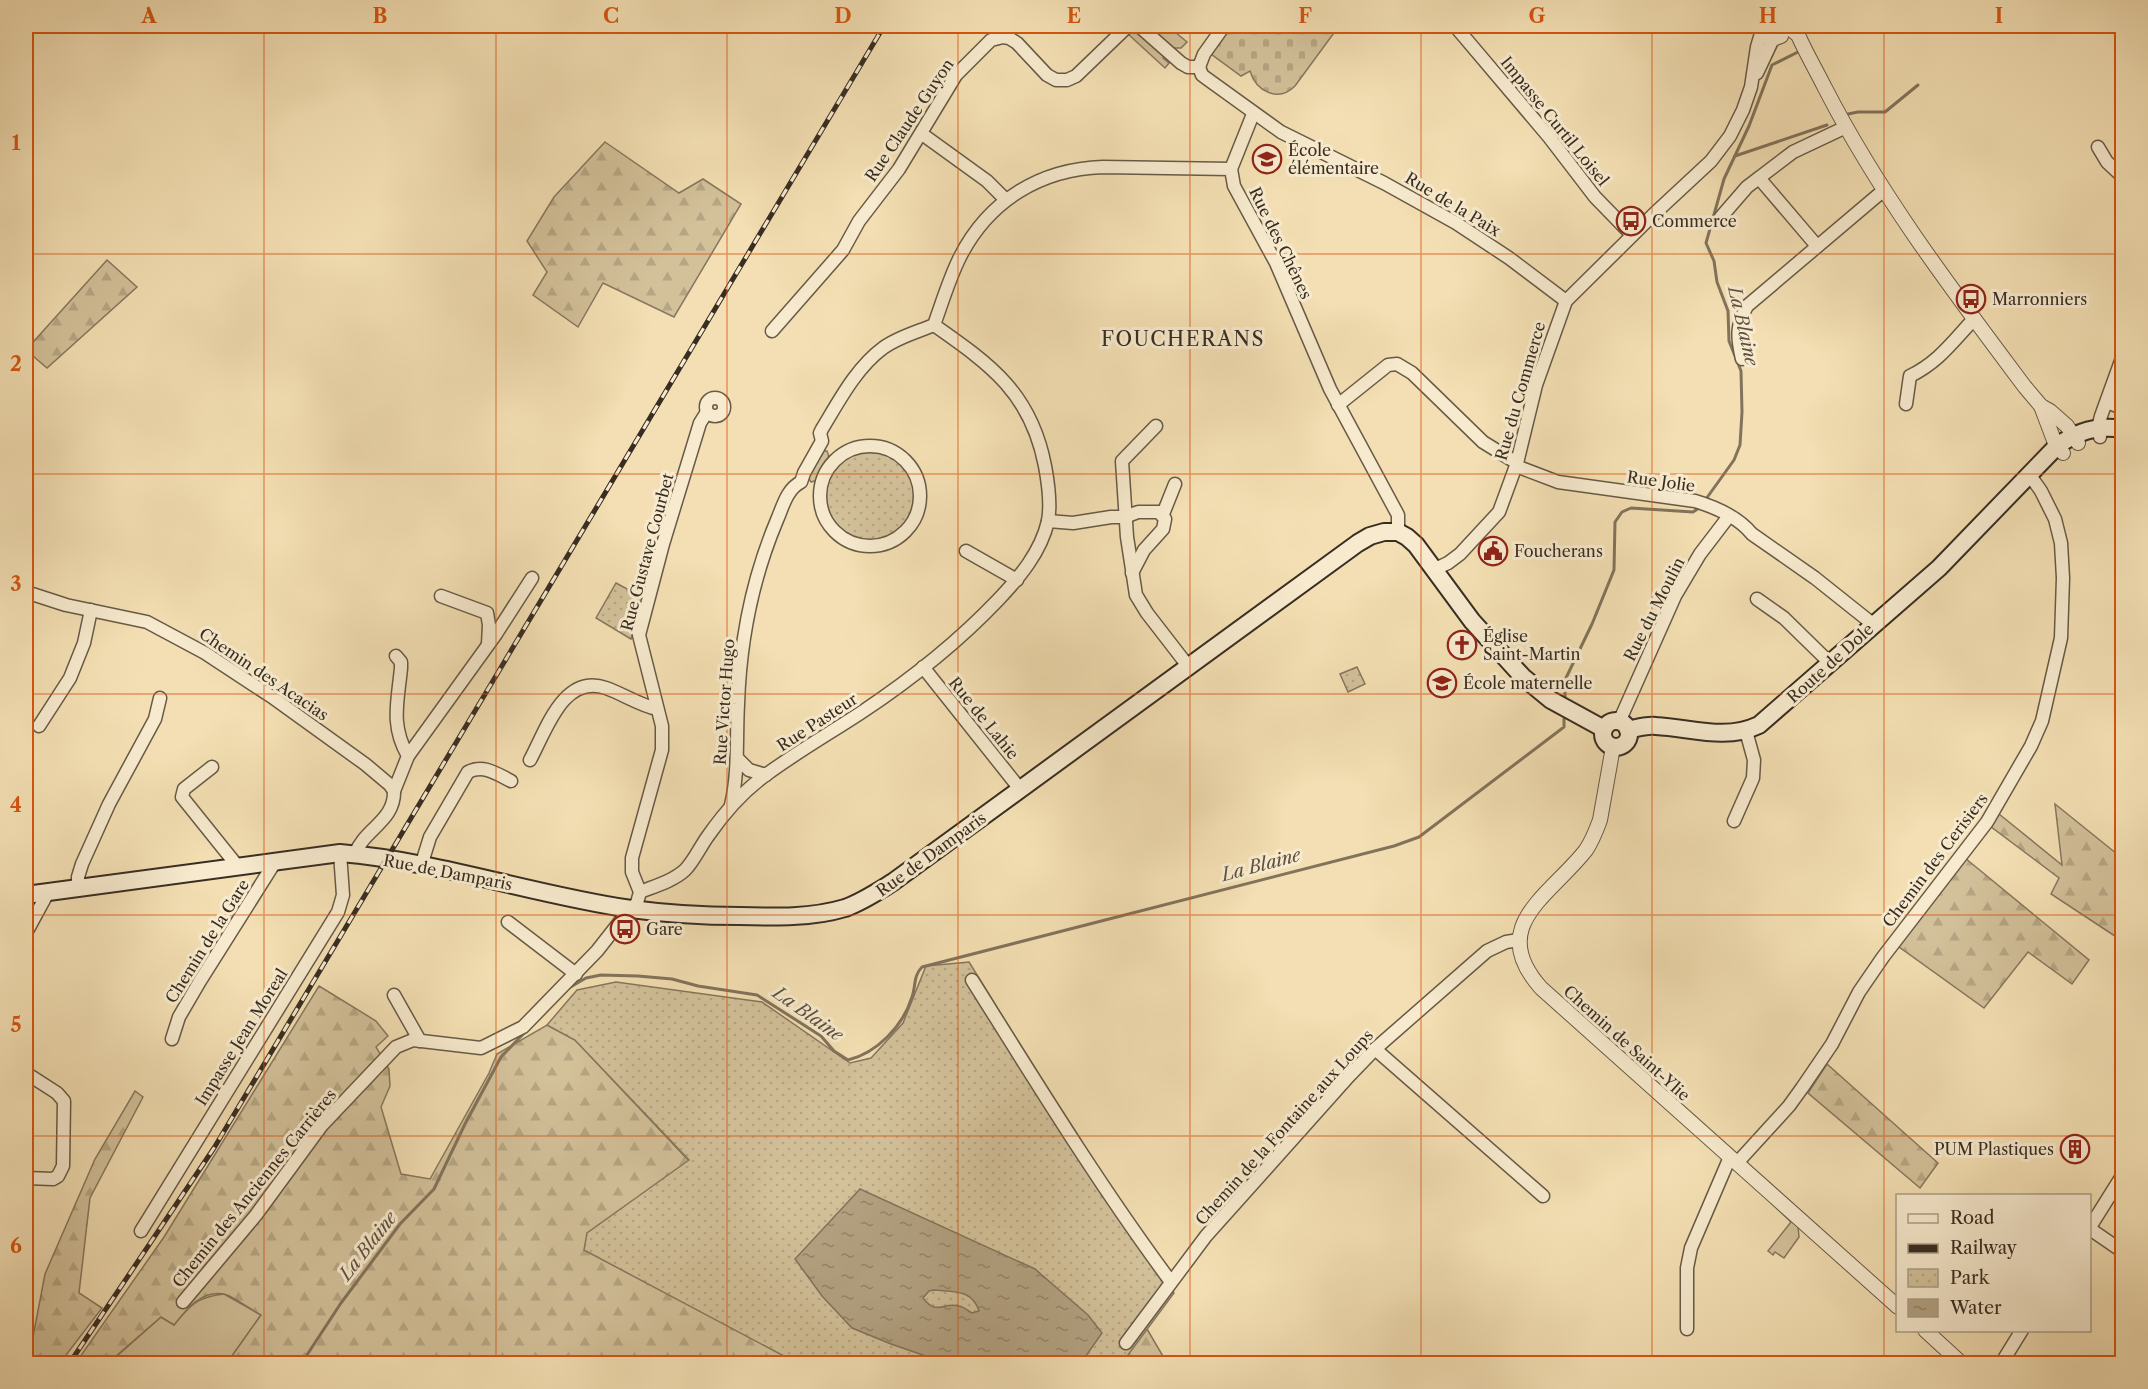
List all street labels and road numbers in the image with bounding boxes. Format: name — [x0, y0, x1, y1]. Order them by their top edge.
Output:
street label: Impasse Curtil Loisel — [1497, 52, 1613, 190]
street label: Rue Claude Guyon — [860, 55, 958, 185]
street label: Rue de la Paix — [1402, 168, 1505, 241]
street label: Rue des Chênes — [1245, 184, 1317, 302]
street label: Rue du Commerce — [1491, 319, 1549, 463]
street label: Rue Jolie — [1626, 466, 1696, 496]
street label: Rue Gustave Courbet — [616, 471, 678, 633]
street label: Rue du Moulin — [1619, 554, 1689, 664]
street label: Route de Dole — [1783, 619, 1877, 707]
street label: Chemin des Acacias — [195, 623, 333, 725]
street label: Rue Victor Hugo — [710, 638, 738, 766]
street label: Rue de Lahie — [945, 673, 1023, 763]
street label: Rue Pasteur — [773, 689, 861, 755]
street label: Chemin des Cerisiers — [1878, 789, 1992, 931]
street label: Rue de Damparis — [872, 807, 990, 901]
street label: Rue de Damparis — [382, 850, 514, 894]
street label: Chemin de la Gare — [161, 875, 253, 1007]
street label: Impasse Jean Moreal — [191, 965, 291, 1109]
street label: Chemin de Saint-Ylie — [1560, 981, 1694, 1105]
street label: Chemin de la Fontaine aux Loups — [1191, 1025, 1377, 1229]
street label: Chemin des Anciennes Carrières — [168, 1085, 340, 1291]

